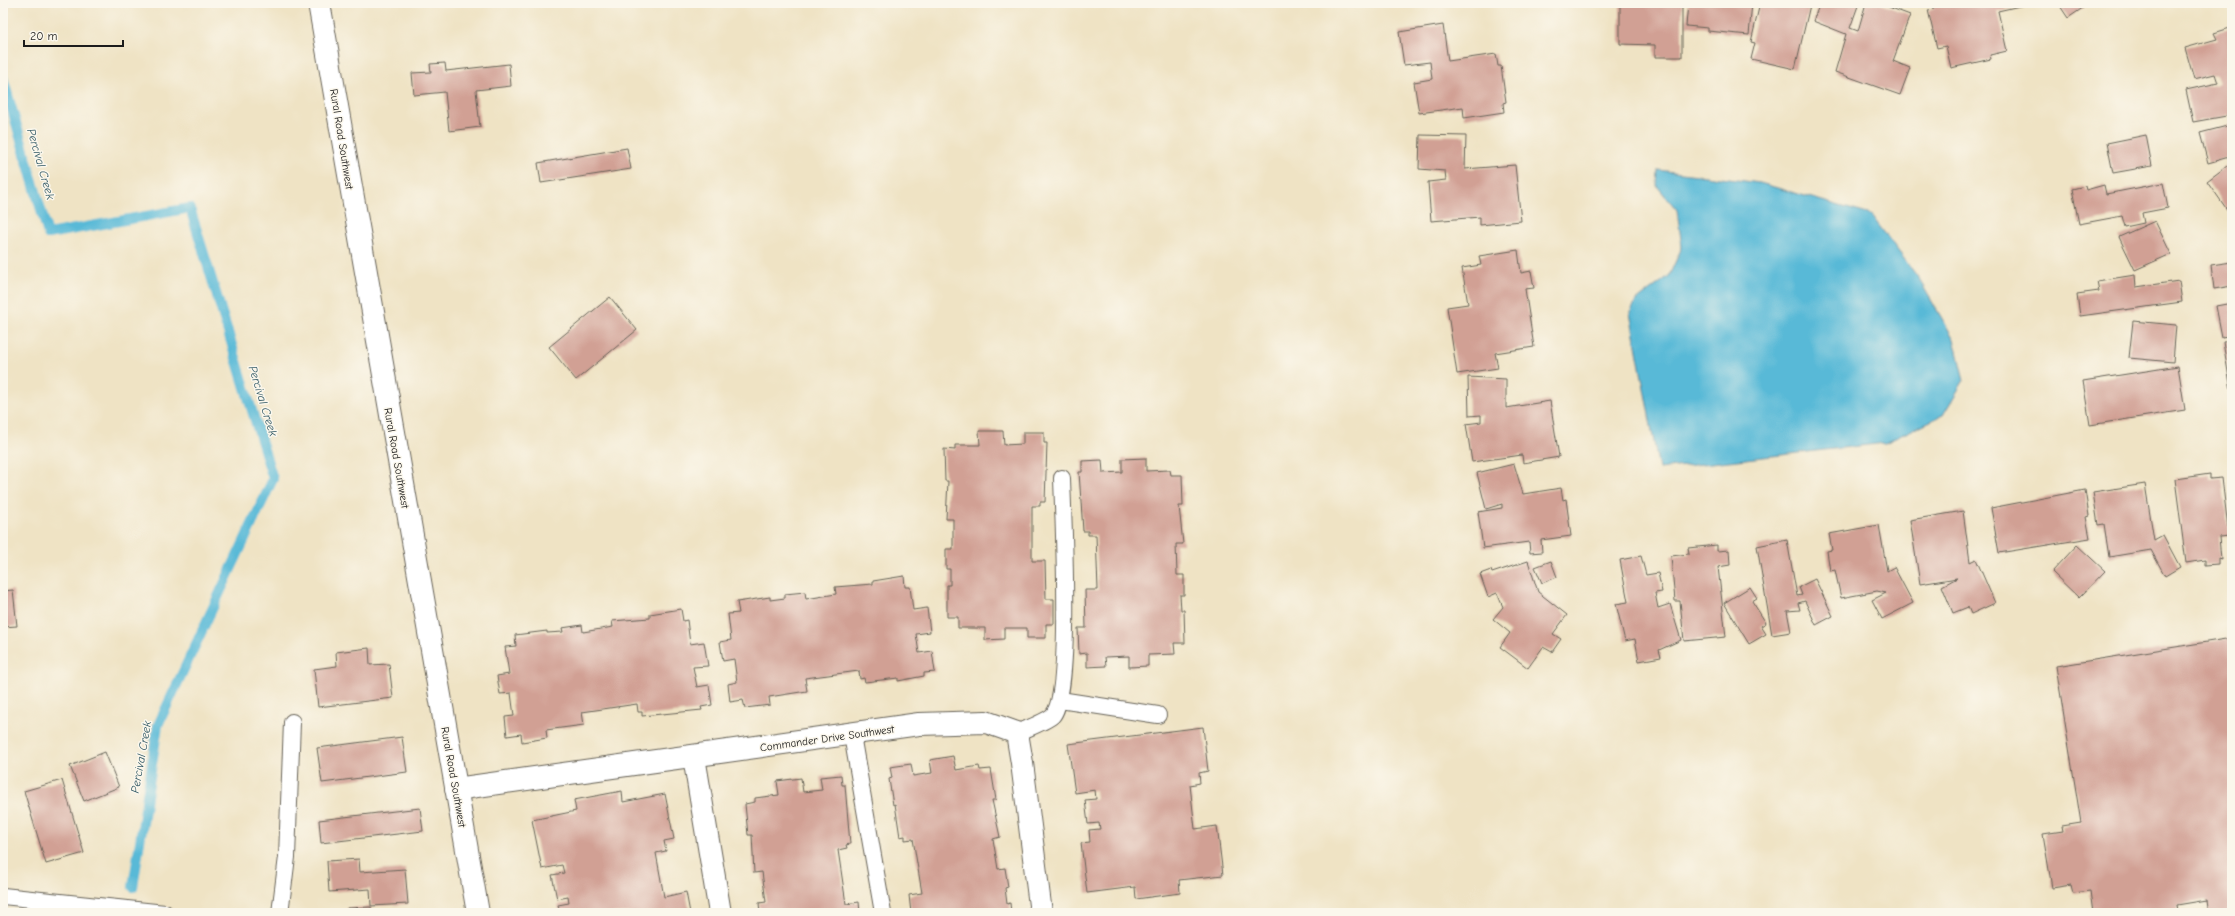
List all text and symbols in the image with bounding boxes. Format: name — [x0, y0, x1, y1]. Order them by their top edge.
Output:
scale bar — [24, 22, 123, 48]
text: 20 m — [30, 29, 58, 43]
street label: Rural Road Southwest — [327, 88, 356, 191]
water label: Percival Creek — [24, 127, 58, 201]
water label: Percival Creek — [246, 364, 280, 438]
street label: Rural Road Southwest — [381, 407, 412, 510]
water label: Percival Creek — [128, 720, 154, 794]
street label: Commander Drive Southwest — [759, 723, 896, 754]
street label: Rural Road Southwest — [438, 726, 469, 829]

